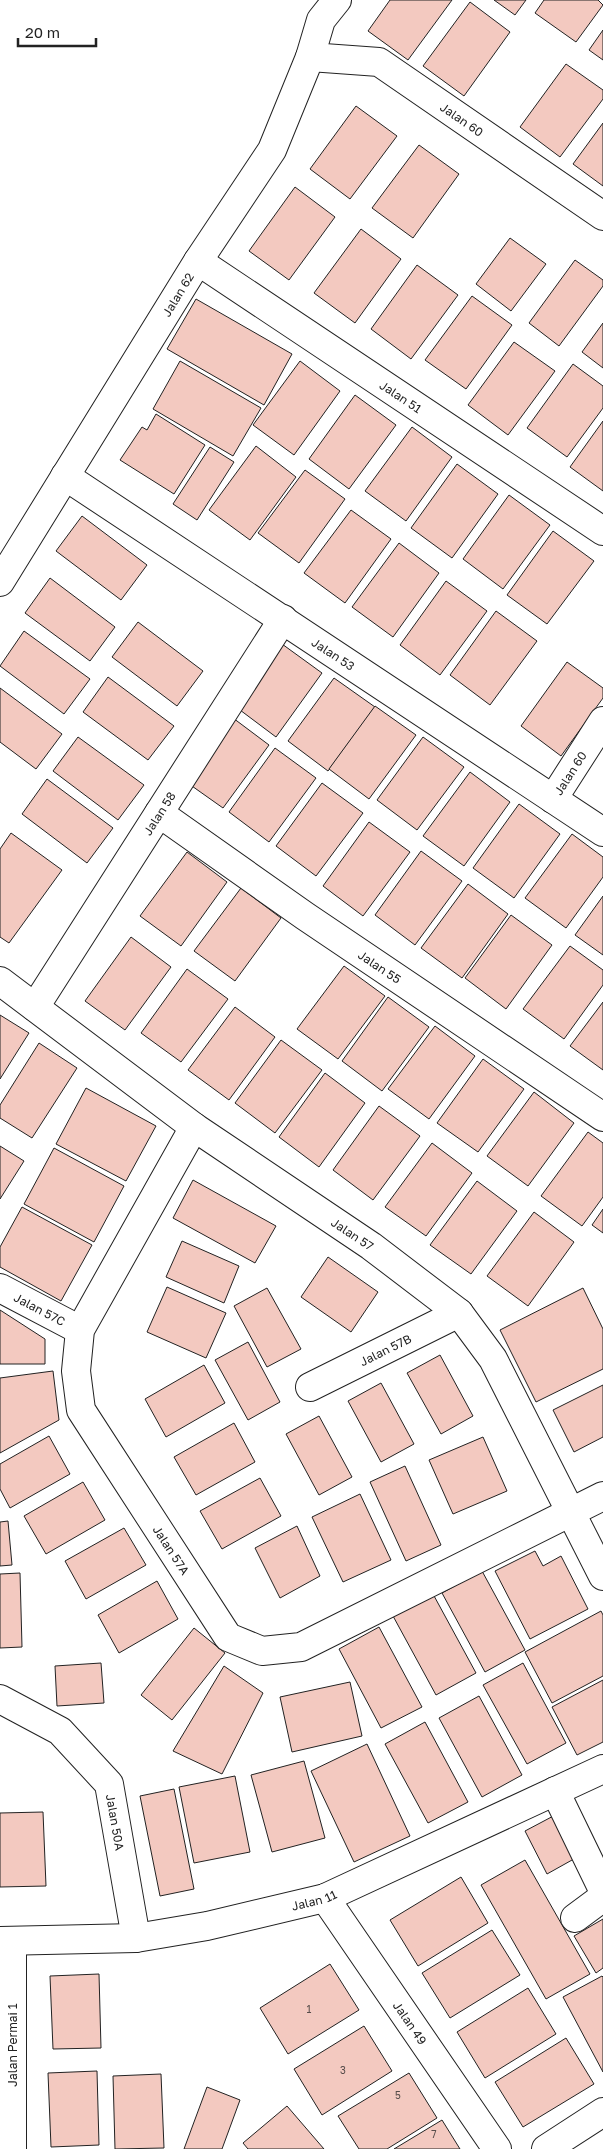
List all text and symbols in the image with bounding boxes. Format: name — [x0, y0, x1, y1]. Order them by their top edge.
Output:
scale bar — [18, 15, 95, 47]
text: 20 m — [25, 23, 60, 41]
street label: Jalan 60 — [438, 99, 487, 139]
street label: Jalan 62 — [158, 270, 197, 319]
street label: Jalan 51 — [377, 377, 425, 416]
street label: Jalan 53 — [309, 634, 358, 673]
street label: Jalan 60 — [550, 748, 589, 798]
street label: Jalan 58 — [139, 789, 178, 838]
street label: Jalan 55 — [356, 947, 404, 986]
street label: Jalan 57 — [329, 1214, 377, 1253]
street label: Jalan 57C — [12, 1289, 68, 1329]
street label: Jalan 57B — [357, 1330, 414, 1369]
street label: Jalan 57A — [150, 1522, 193, 1577]
street label: Jalan 50A — [103, 1793, 128, 1852]
street label: Jalan 11 — [290, 1886, 339, 1913]
street label: Jalan 49 — [390, 1998, 430, 2047]
street label: Jalan Permai 1 — [5, 2003, 20, 2087]
house number: 1 — [307, 2003, 312, 2015]
house number: 3 — [340, 2064, 346, 2076]
house number: 5 — [395, 2089, 401, 2101]
house number: 7 — [431, 2128, 437, 2140]

